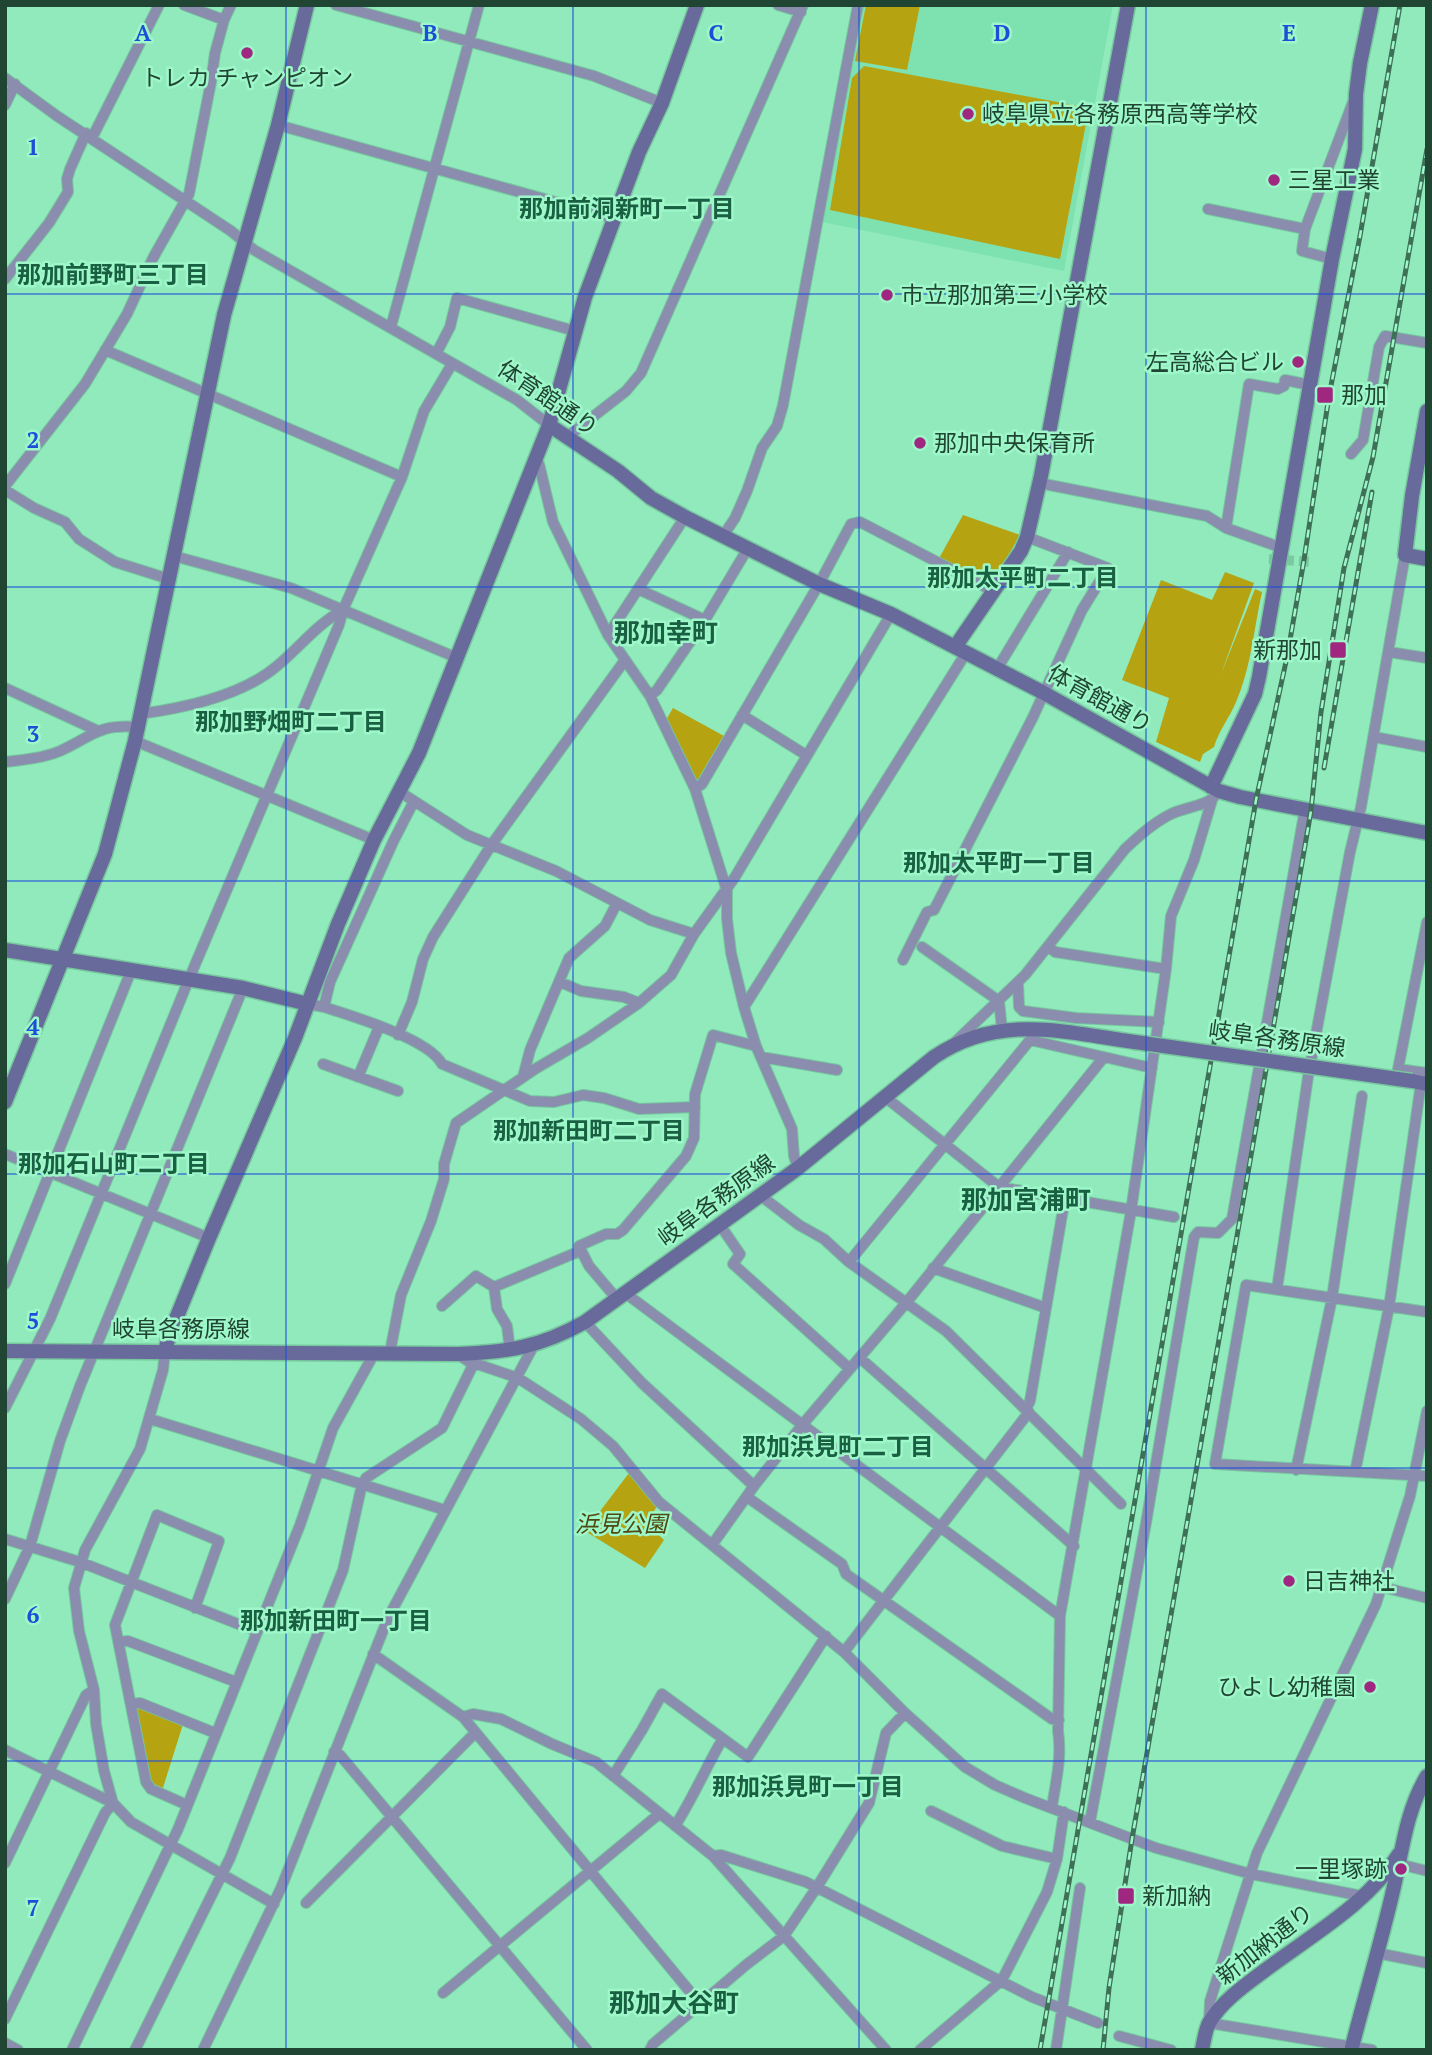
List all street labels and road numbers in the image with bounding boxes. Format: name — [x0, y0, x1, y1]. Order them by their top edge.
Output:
street label: 体育館通り — [492, 353, 605, 443]
street label: 体育館通り — [1042, 657, 1158, 740]
street label: 岐阜各務原線 — [1207, 1014, 1348, 1063]
street label: 岐阜各務原線 — [651, 1146, 781, 1253]
street label: 岐阜各務原線 — [112, 1313, 250, 1344]
street label: 新加納通り — [1210, 1896, 1320, 1991]

